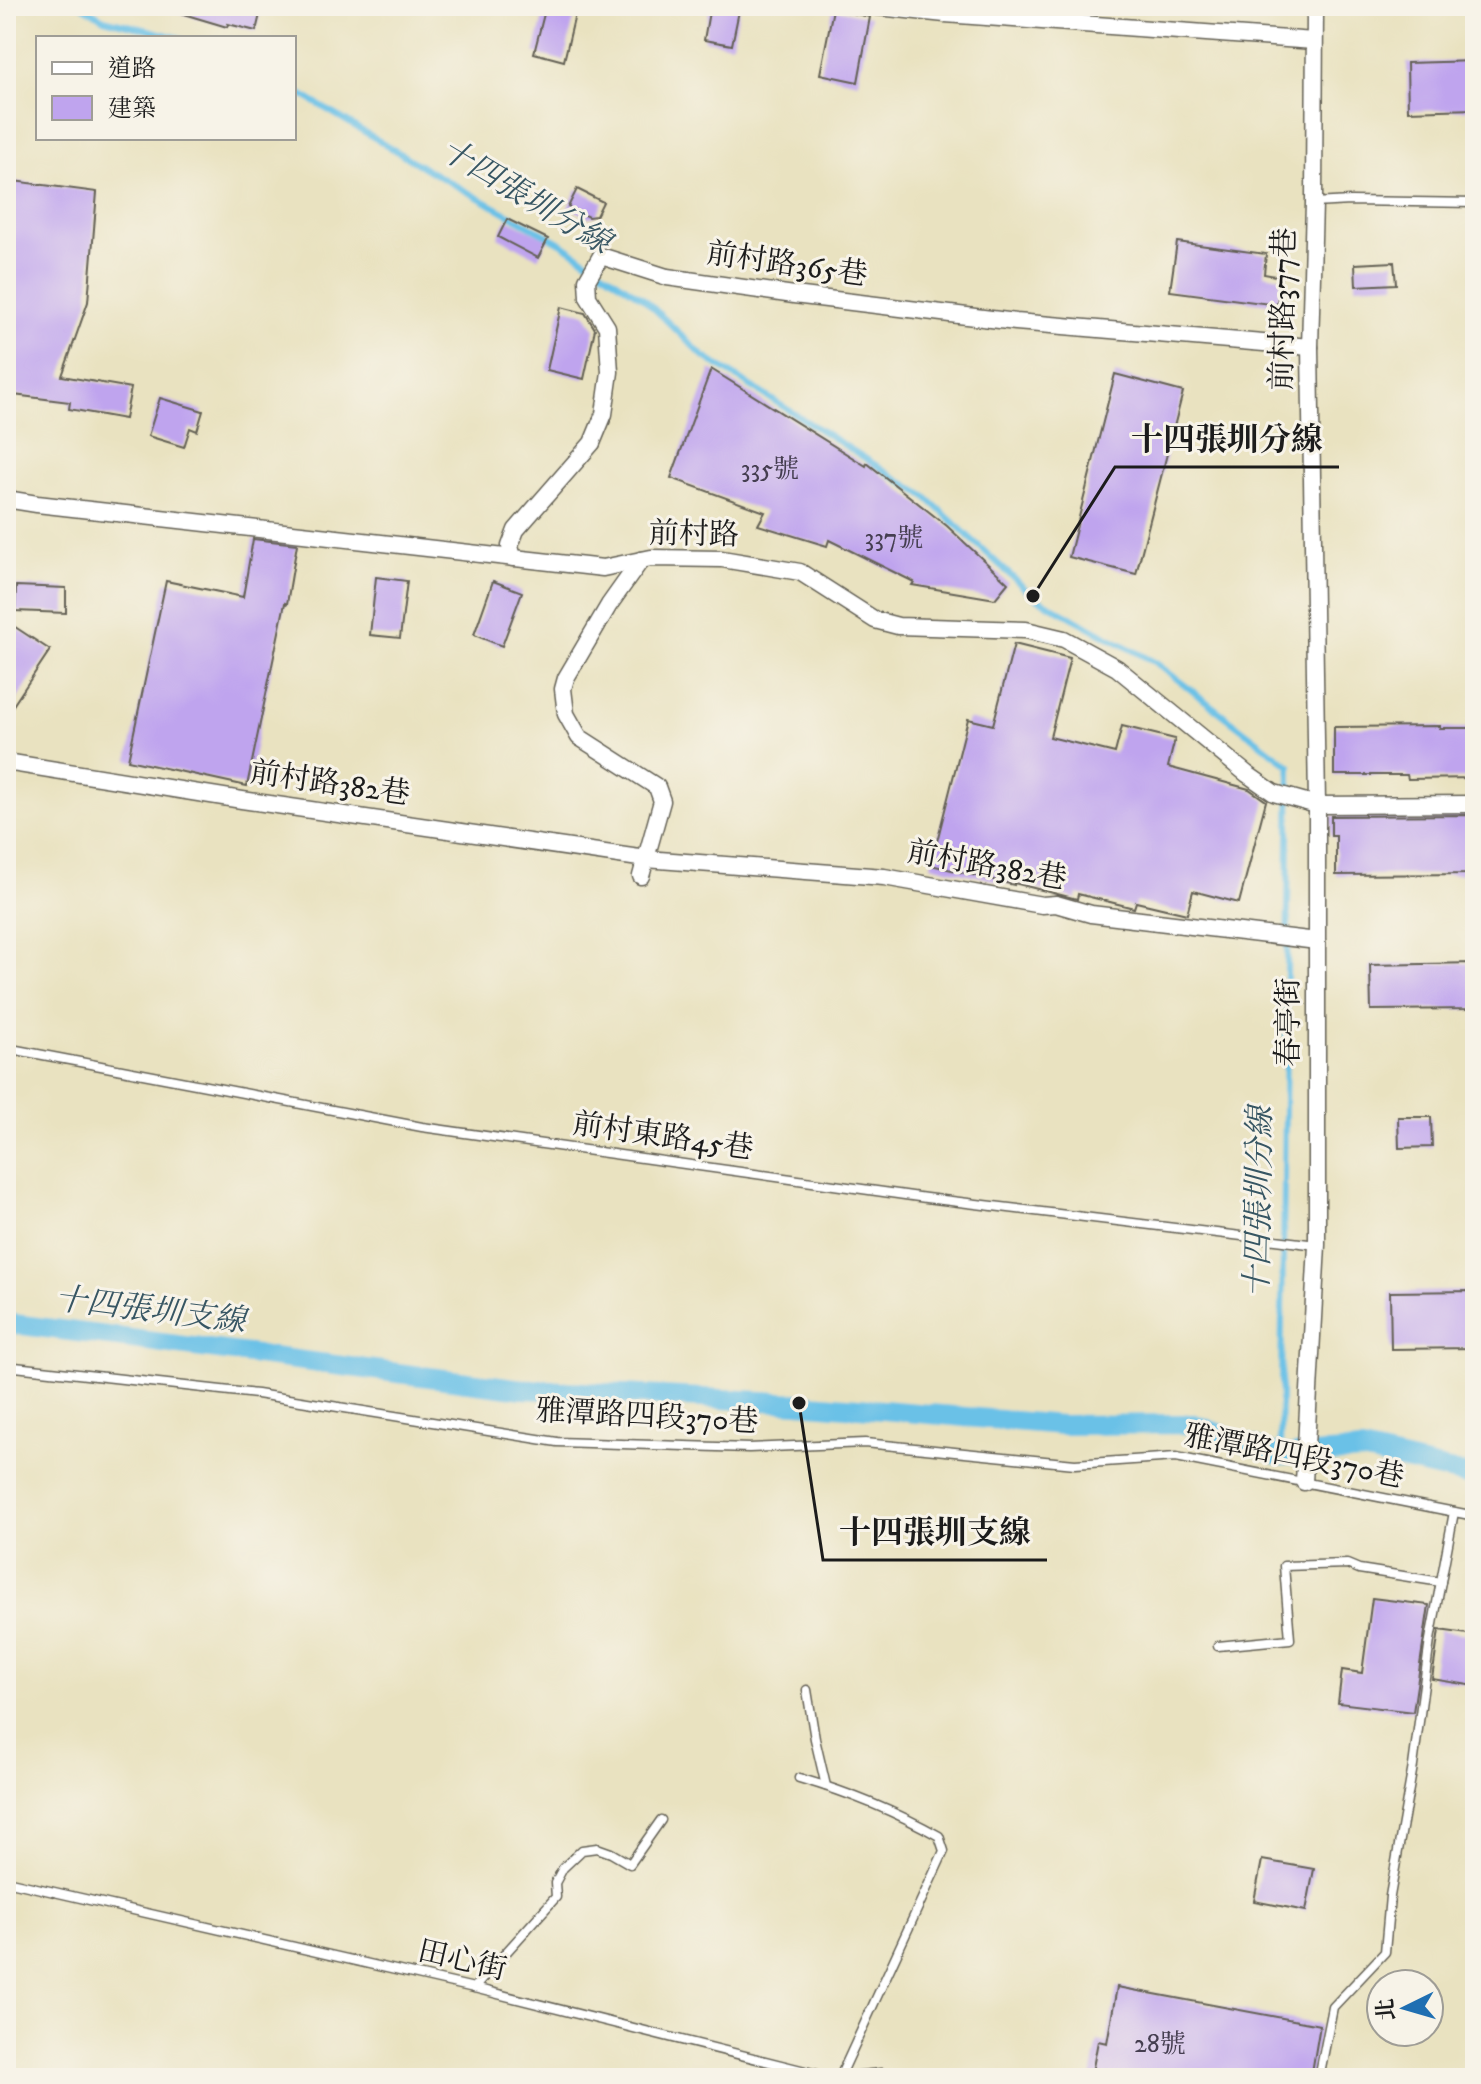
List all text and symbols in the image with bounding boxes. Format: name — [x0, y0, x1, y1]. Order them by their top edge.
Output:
legend — [36, 36, 296, 140]
text: 道路 — [108, 54, 156, 84]
text: 建築 — [108, 94, 156, 124]
water label: 十四張圳分線 — [432, 130, 620, 265]
street label: 前村路377巷 — [1264, 227, 1304, 391]
street label: 前村路365巷 — [704, 235, 870, 295]
callout: 十四張圳分線 — [1115, 411, 1339, 467]
text: 十四張圳分線 — [1131, 421, 1323, 461]
house number: 335號 — [741, 453, 799, 486]
street label: 前村路 — [649, 516, 739, 554]
house number: 337號 — [864, 522, 924, 555]
street label: 前村路382巷 — [248, 754, 412, 814]
street label: 前村路382巷 — [905, 834, 1069, 898]
street label: 春亭街 — [1271, 977, 1308, 1067]
water label: 十四張圳分線 — [1238, 1103, 1282, 1298]
street label: 前村東路45巷 — [570, 1106, 756, 1168]
water label: 十四張圳支線 — [52, 1279, 251, 1343]
street label: 雅潭路四段370巷 — [535, 1393, 759, 1441]
street label: 雅潭路四段370巷 — [1181, 1418, 1407, 1496]
callout: 十四張圳支線 — [823, 1504, 1047, 1560]
text: 十四張圳支線 — [839, 1514, 1031, 1554]
street label: 田心街 — [414, 1933, 510, 1989]
north arrow — [1365, 1968, 1445, 2048]
text: 北 — [1372, 1997, 1401, 2022]
house number: 28號 — [1134, 2028, 1186, 2061]

